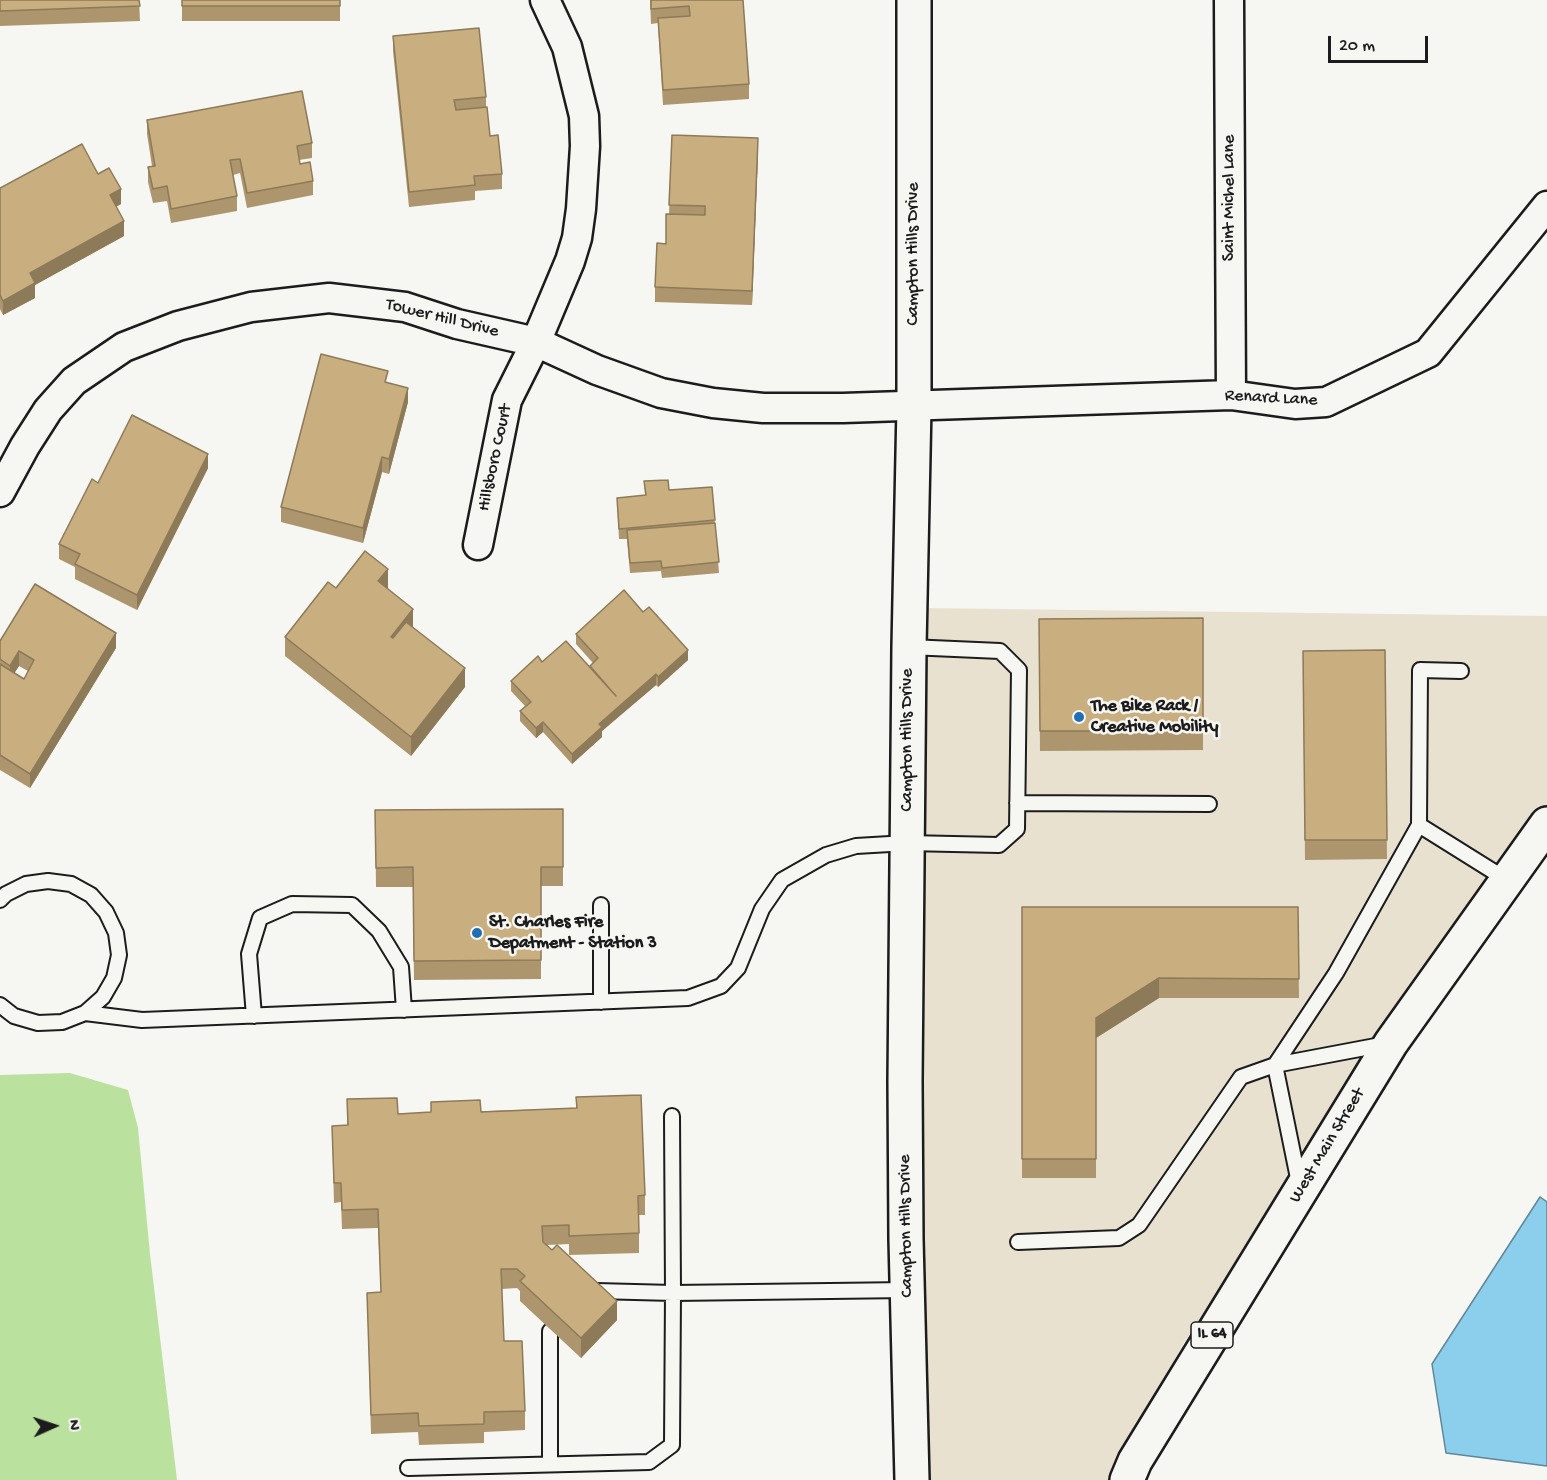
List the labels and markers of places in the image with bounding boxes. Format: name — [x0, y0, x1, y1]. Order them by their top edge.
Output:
place label: The Bike Rack / Creative Mobility — [1091, 696, 1218, 738]
marker: The Bike Rack / Creative Mobility — [1072, 710, 1086, 724]
place label: St. Charles Fire Depatment - Station 3 — [489, 912, 657, 954]
marker: St. Charles Fire Depatment - Station 3 — [470, 926, 484, 940]

